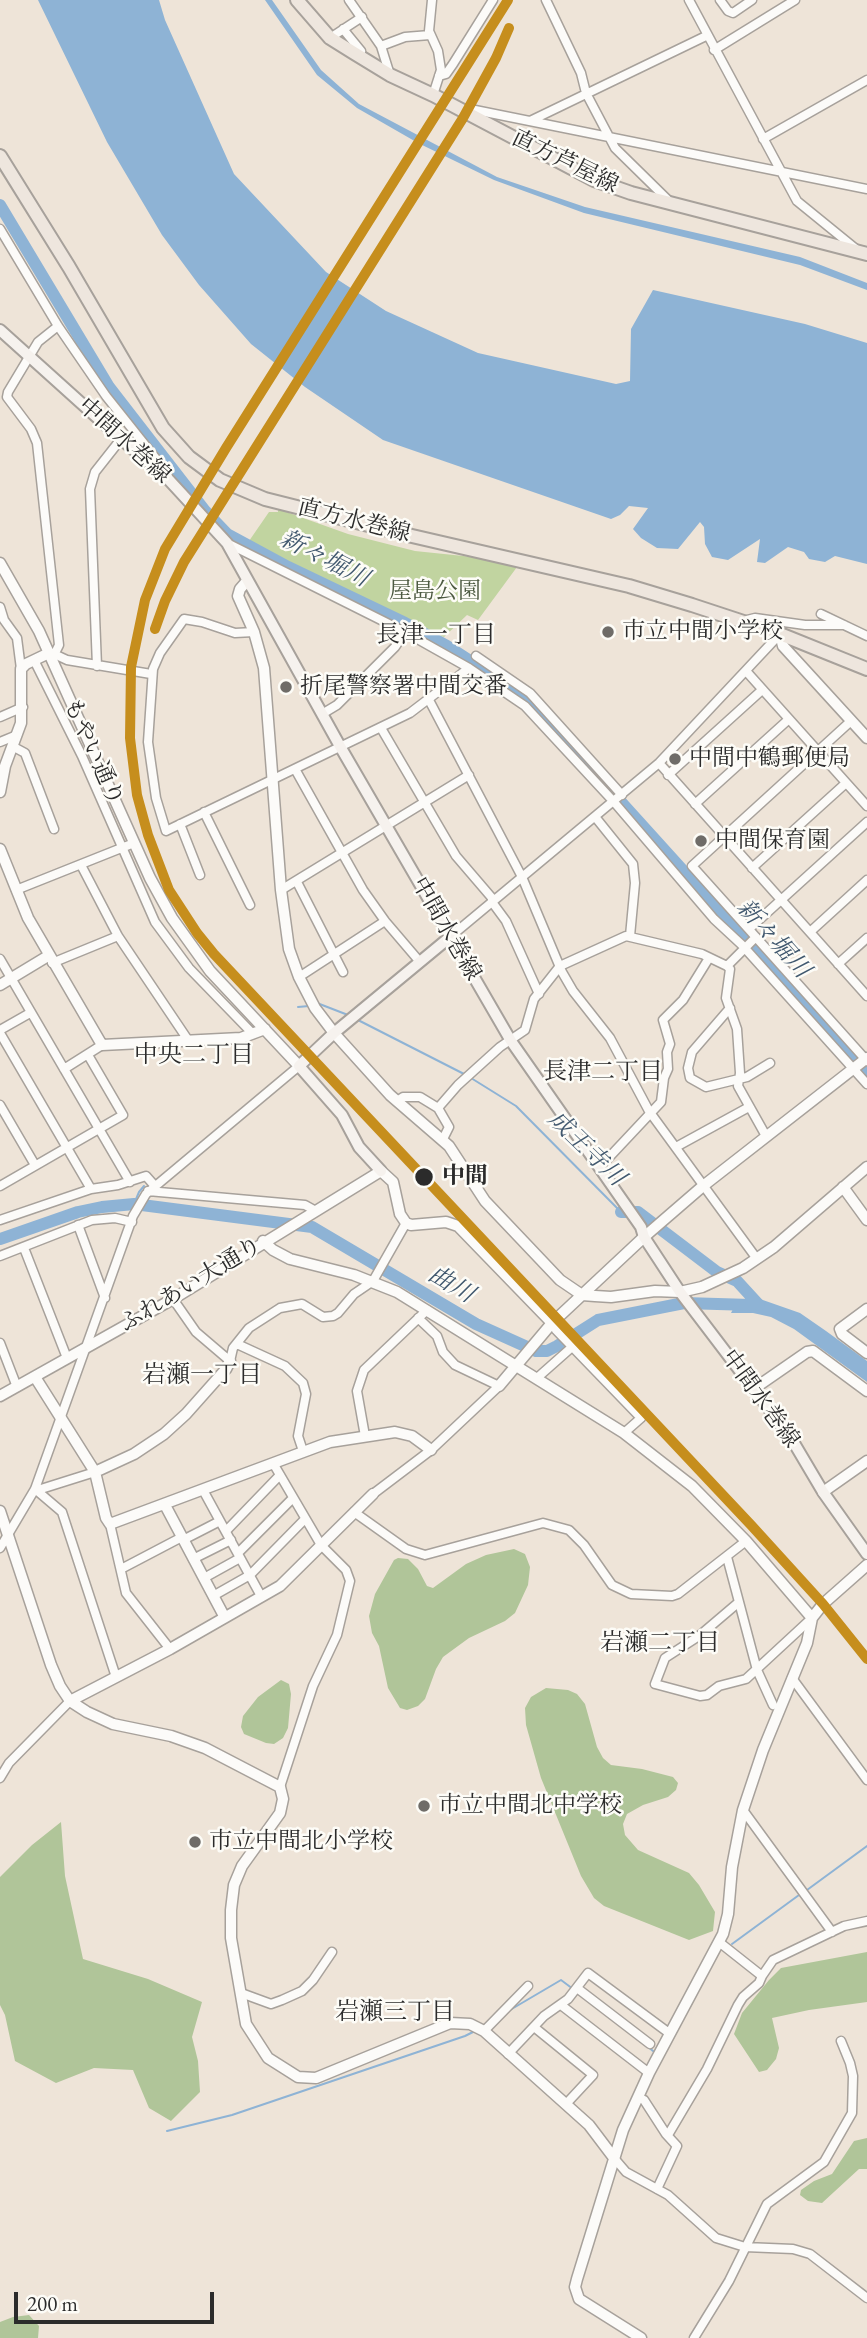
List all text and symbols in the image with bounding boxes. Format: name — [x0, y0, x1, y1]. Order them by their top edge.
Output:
street label: 直方芦屋線 — [507, 124, 623, 200]
street label: 中間水巻線 — [72, 392, 176, 490]
street label: 直方水巻線 — [295, 494, 413, 548]
water label: 新々堀川 — [275, 524, 373, 594]
park label: 屋島公園 — [389, 578, 481, 606]
place label: 市立中間小学校 — [622, 618, 783, 646]
district label: 長津一丁目 — [376, 621, 496, 649]
marker: 市立中間小学校 — [600, 624, 616, 640]
place label: 折尾警察署中間交番 — [300, 673, 507, 701]
marker: 折尾警察署中間交番 — [278, 679, 294, 695]
street label: もやい通り — [57, 694, 129, 810]
place label: 中間中鶴郵便局 — [689, 745, 850, 773]
marker: 中間中鶴郵便局 — [667, 751, 683, 767]
place label: 中間保育園 — [715, 827, 830, 855]
marker: 中間保育園 — [693, 833, 709, 849]
street label: 中間水巻線 — [405, 872, 487, 986]
water label: 新々堀川 — [730, 894, 816, 984]
district label: 中央二丁目 — [134, 1041, 254, 1069]
district label: 長津二丁目 — [543, 1058, 663, 1086]
water label: 成王寺川 — [541, 1105, 631, 1193]
place label: 中間 — [442, 1163, 488, 1191]
marker: 中間 — [413, 1166, 435, 1188]
street label: ふれあい大通り — [115, 1232, 267, 1338]
water label: 曲川 — [423, 1260, 479, 1310]
street label: 中間水巻線 — [715, 1344, 805, 1454]
district label: 岩瀬一丁目 — [142, 1361, 262, 1389]
district label: 岩瀬二丁目 — [600, 1629, 720, 1657]
place label: 市立中間北中学校 — [438, 1792, 622, 1820]
marker: 市立中間北中学校 — [416, 1798, 432, 1814]
place label: 市立中間北小学校 — [209, 1828, 393, 1856]
marker: 市立中間北小学校 — [187, 1834, 203, 1850]
district label: 岩瀬三丁目 — [335, 1998, 455, 2026]
scale bar — [18, 2278, 217, 2322]
text: 200 m — [27, 2290, 78, 2317]

